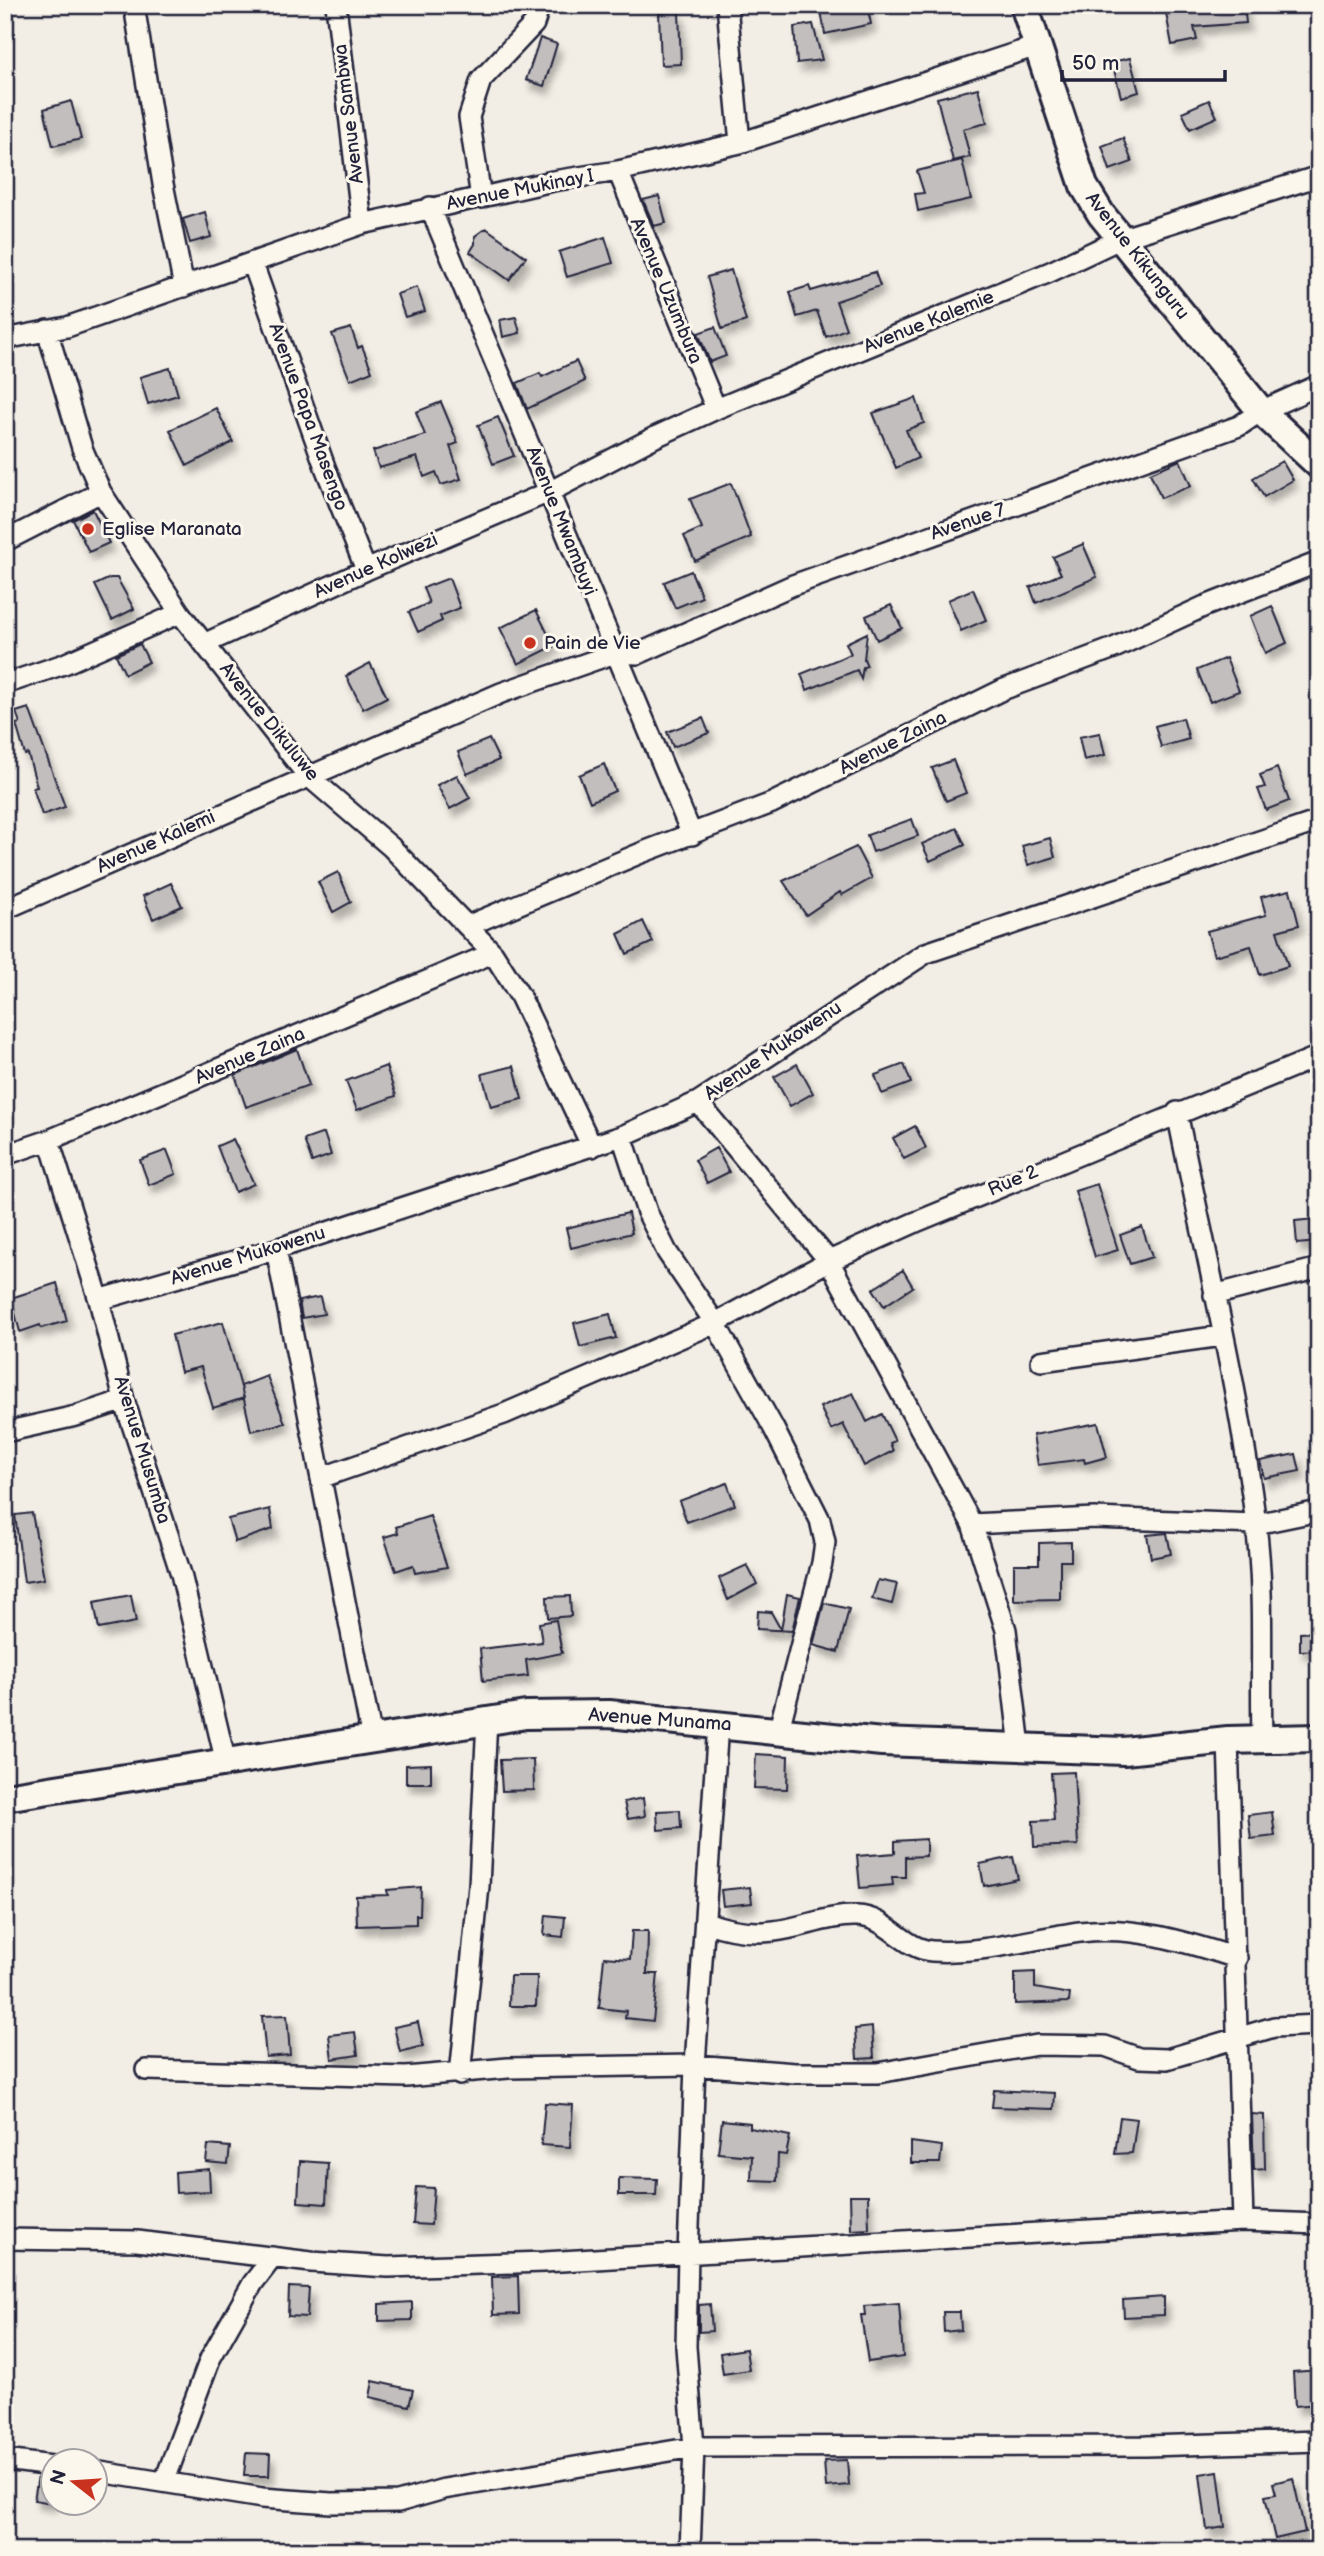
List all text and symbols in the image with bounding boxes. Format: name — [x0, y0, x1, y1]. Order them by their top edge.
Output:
scale bar — [1062, 38, 1224, 82]
street label: Avenue Sambwa — [329, 43, 369, 185]
text: 50 m — [1072, 51, 1119, 76]
street label: Avenue Mukinay I — [444, 164, 596, 216]
street label: Avenue Kikunguru — [1080, 188, 1194, 324]
street label: Avenue Uzumbura — [625, 214, 707, 368]
street label: Avenue Kalemie — [860, 285, 998, 359]
street label: Avenue Papa Masengo — [263, 320, 353, 514]
street label: Avenue Mwambuyi — [521, 443, 601, 599]
street label: Avenue 7 — [928, 498, 1009, 546]
place label: Eglise Maranata — [102, 518, 242, 541]
marker: Eglise Maranata — [80, 521, 96, 537]
street label: Avenue Kolwezi — [310, 528, 442, 604]
place label: Pain de Vie — [544, 632, 640, 655]
marker: Pain de Vie — [522, 635, 538, 651]
street label: Avenue Dikuluwe — [214, 658, 324, 786]
street label: Avenue Zaina — [836, 706, 950, 780]
street label: Avenue Kalemi — [93, 806, 219, 878]
street label: Avenue Mukowenu — [700, 997, 846, 1105]
street label: Avenue Zaina — [192, 1023, 308, 1089]
street label: Rue 2 — [985, 1160, 1042, 1202]
street label: Avenue Mukowenu — [168, 1222, 328, 1290]
street label: Avenue Musumba — [109, 1373, 175, 1527]
street label: Avenue Munama — [587, 1704, 733, 1736]
north arrow — [38, 2448, 108, 2518]
text: N — [46, 2467, 72, 2488]

